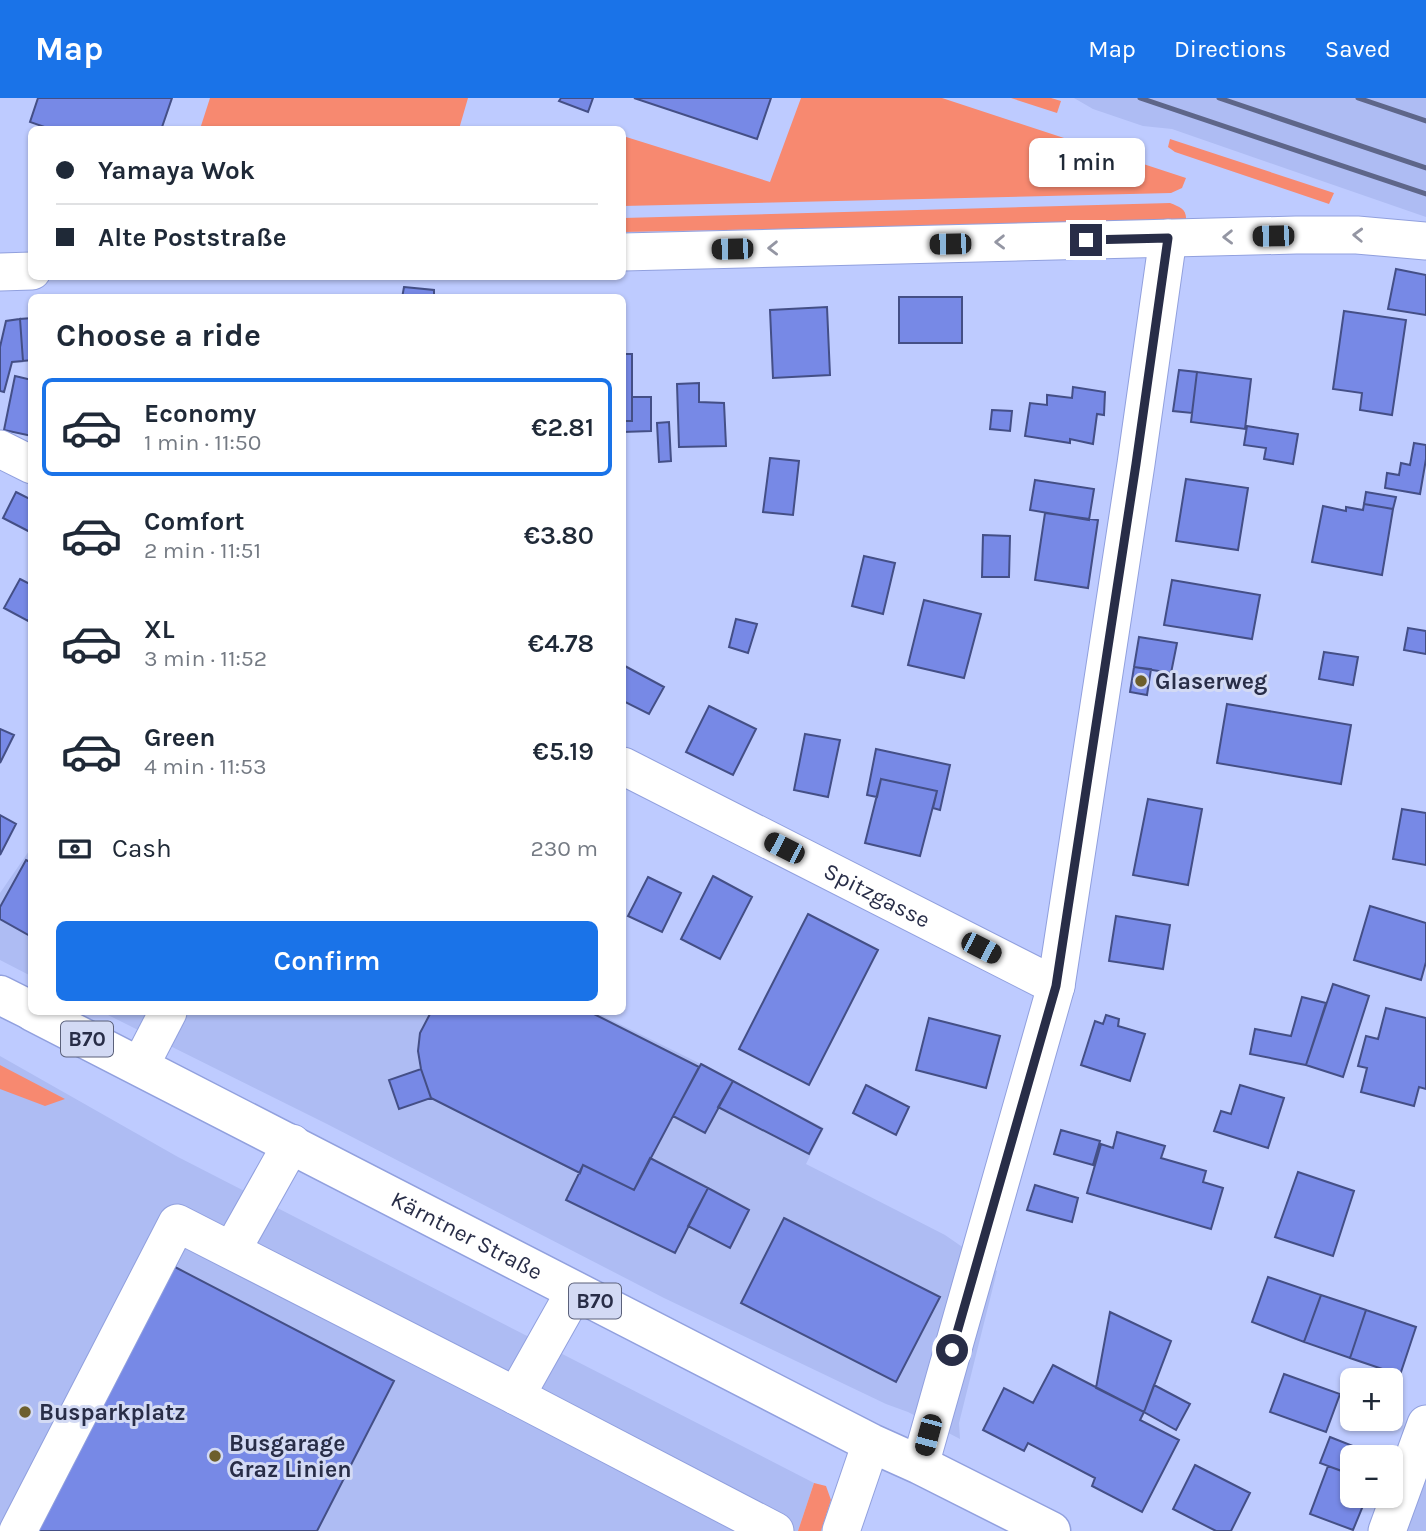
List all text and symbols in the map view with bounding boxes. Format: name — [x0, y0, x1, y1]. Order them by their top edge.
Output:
text: Map — [35, 30, 103, 68]
text: Map — [1088, 35, 1136, 63]
text: Directions — [1174, 35, 1287, 63]
text: Saved — [1325, 35, 1391, 63]
callout: 1 min — [1028, 138, 1144, 188]
text: 1 min — [1058, 149, 1116, 176]
text: Yamaya Wok — [98, 155, 255, 186]
text: Alte Poststraße — [98, 222, 287, 253]
route end — [1070, 224, 1102, 256]
car — [1252, 225, 1295, 247]
one-way arrow — [1353, 228, 1364, 243]
one-way arrow — [1222, 229, 1233, 244]
car — [929, 233, 972, 255]
one-way arrow — [995, 235, 1006, 250]
car — [711, 238, 754, 260]
one-way arrow — [767, 241, 778, 256]
text: Choose a ride — [56, 317, 261, 354]
icon: car — [60, 396, 123, 459]
text: Economy — [144, 398, 256, 429]
text: €2.81 — [531, 412, 594, 443]
text: 1 min · 11:50 — [144, 429, 261, 456]
icon: car — [60, 504, 123, 567]
text: Comfort — [144, 506, 245, 537]
text: €3.80 — [524, 520, 594, 551]
text: 2 min · 11:51 — [144, 537, 261, 564]
icon: car — [60, 612, 123, 675]
text: XL — [144, 614, 175, 645]
text: €4.78 — [528, 628, 594, 659]
text: 3 min · 11:52 — [144, 645, 267, 672]
place label: Glaserweg — [1155, 668, 1267, 695]
marker: Glaserweg — [1133, 673, 1149, 689]
icon: car — [60, 720, 123, 783]
text: Green — [144, 722, 216, 753]
text: €5.19 — [533, 736, 594, 767]
text: 4 min · 11:53 — [144, 753, 267, 780]
car — [761, 829, 808, 867]
icon: cash — [56, 830, 94, 868]
text: Cash — [112, 833, 172, 864]
text: 230 m — [530, 835, 598, 862]
street label: Spitzgasse — [820, 857, 935, 933]
button: Confirm — [56, 921, 598, 1001]
car — [958, 929, 1005, 967]
road number: B70 — [61, 1021, 113, 1056]
street label: Kärntner Straße — [387, 1185, 547, 1285]
road number: B70 — [569, 1284, 621, 1318]
route start — [936, 1334, 968, 1366]
map controls — [1340, 1368, 1403, 1508]
button: + — [1340, 1368, 1403, 1431]
place label: Busparkplatz — [39, 1399, 186, 1426]
marker: Busparkplatz — [17, 1404, 33, 1420]
car — [913, 1412, 944, 1458]
place label: Busgarage Graz Linien — [229, 1430, 352, 1483]
button: − — [1340, 1445, 1403, 1508]
marker: Busgarage Graz Linien — [207, 1448, 223, 1464]

